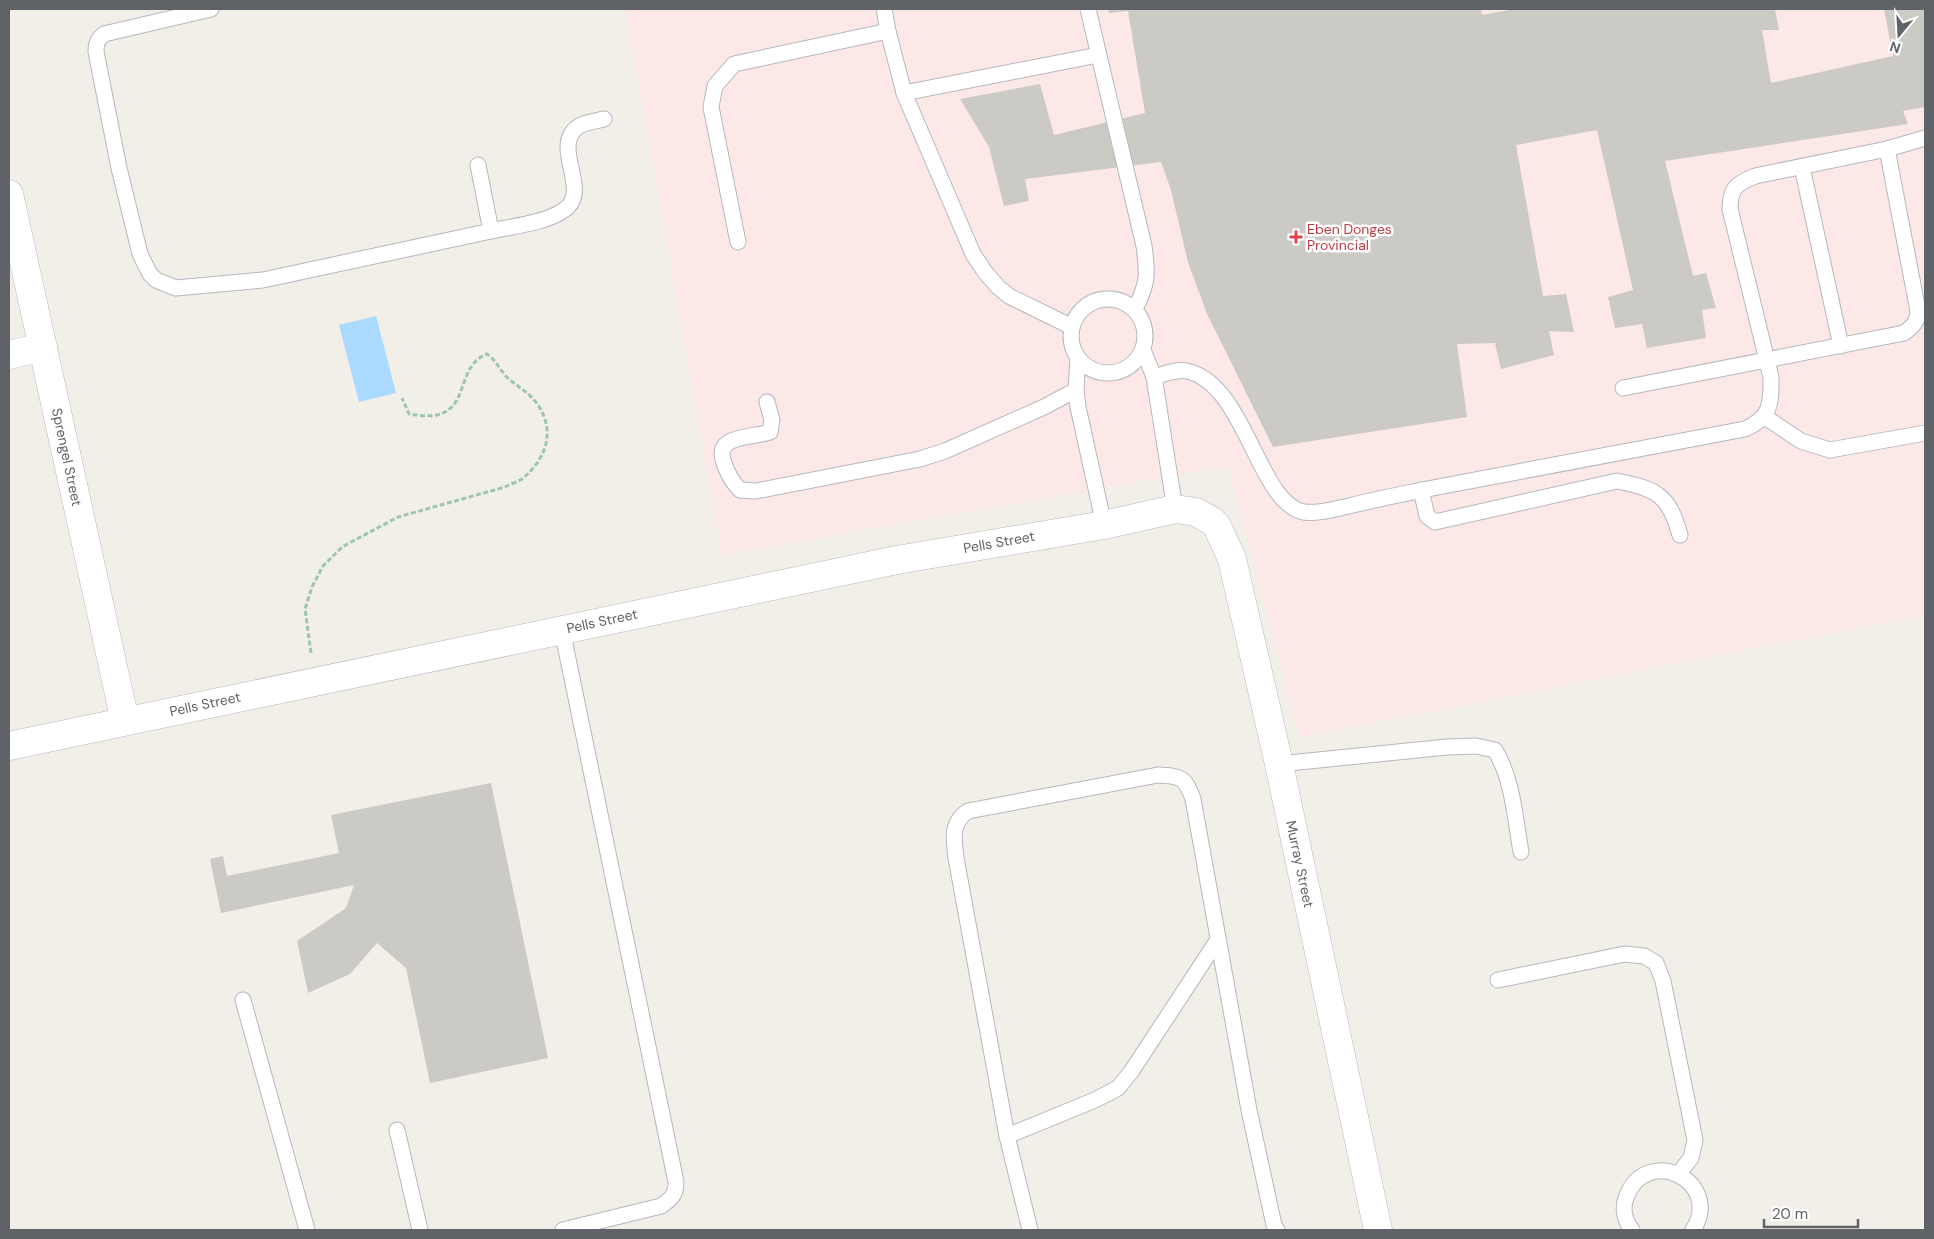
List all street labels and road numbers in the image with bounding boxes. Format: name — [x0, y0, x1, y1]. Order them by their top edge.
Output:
street label: Sprengel Street — [48, 406, 86, 508]
street label: Pells Street — [962, 527, 1036, 557]
street label: Pells Street — [565, 605, 639, 637]
street label: Pells Street — [168, 688, 242, 720]
street label: Murray Street — [1282, 819, 1318, 909]

